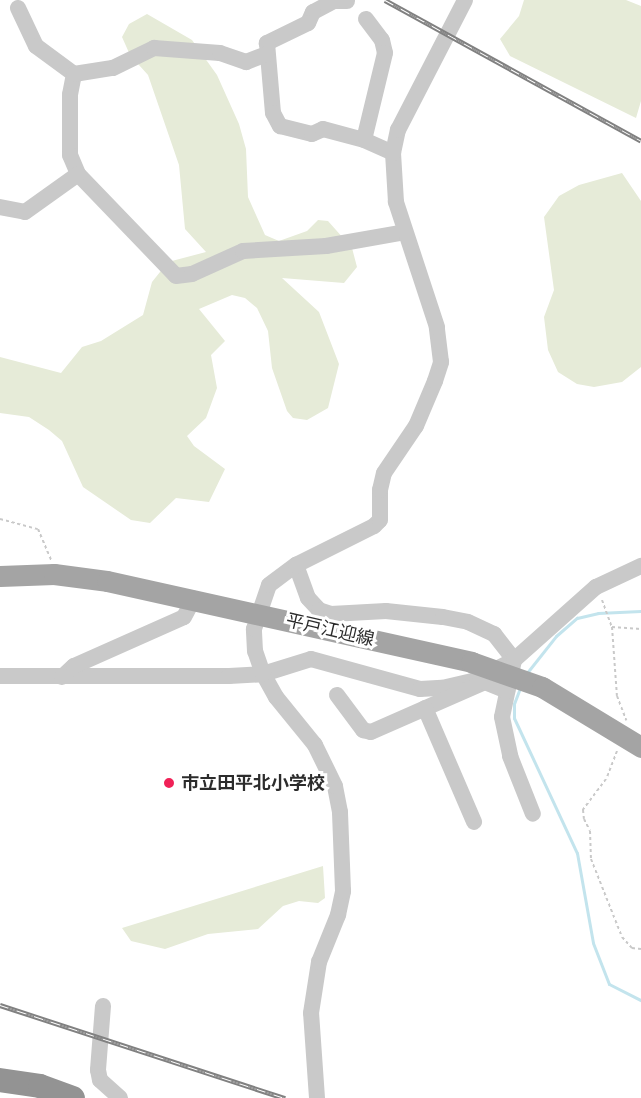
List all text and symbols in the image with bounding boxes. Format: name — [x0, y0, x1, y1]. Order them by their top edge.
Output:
street label: 平戸江迎線 — [284, 609, 376, 651]
place label: 市立田平北小学校 — [181, 772, 325, 794]
marker: 市立田平北小学校 — [162, 776, 176, 790]

